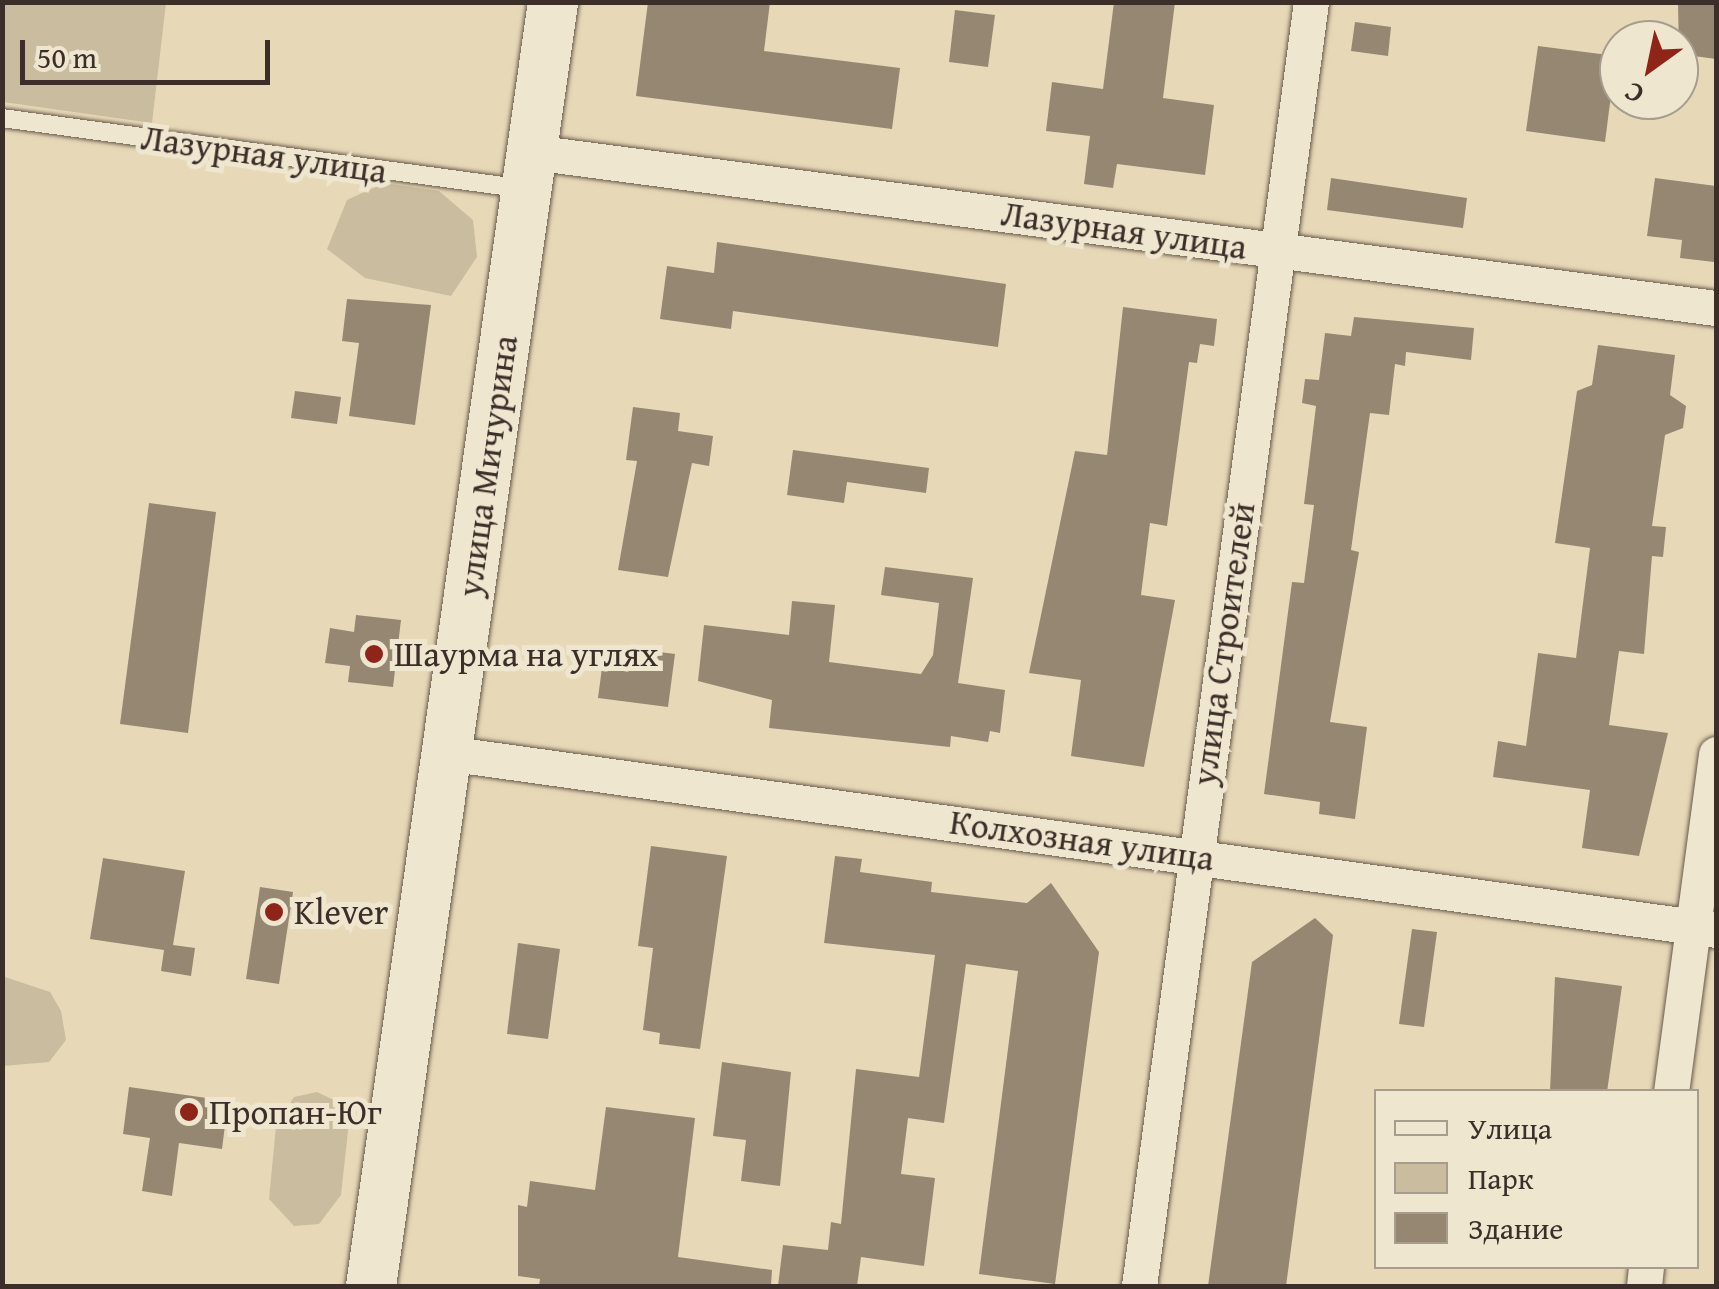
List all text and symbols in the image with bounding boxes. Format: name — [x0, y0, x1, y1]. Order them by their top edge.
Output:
scale bar — [25, 20, 275, 82]
north arrow — [1599, 20, 1699, 120]
text: 50 m — [37, 35, 97, 79]
text: С — [1616, 72, 1651, 115]
street label: Лазурная улица — [138, 116, 390, 192]
street label: Лазурная улица — [998, 192, 1250, 268]
street label: улица Мичурина — [448, 333, 526, 599]
street label: улица Строителей — [1182, 500, 1264, 788]
place label: Шаурма на углях — [394, 633, 658, 675]
marker: Шаурма на углях — [363, 643, 385, 665]
street label: Колхозная улица — [947, 801, 1217, 879]
place label: Klever — [294, 891, 388, 933]
marker: Klever — [263, 901, 285, 923]
legend — [1374, 1089, 1699, 1269]
place label: Пропан-Юг — [209, 1091, 382, 1133]
marker: Пропан-Юг — [178, 1101, 200, 1123]
text: Улица — [1468, 1106, 1552, 1150]
text: Парк — [1468, 1156, 1534, 1200]
text: Здание — [1468, 1206, 1563, 1250]

